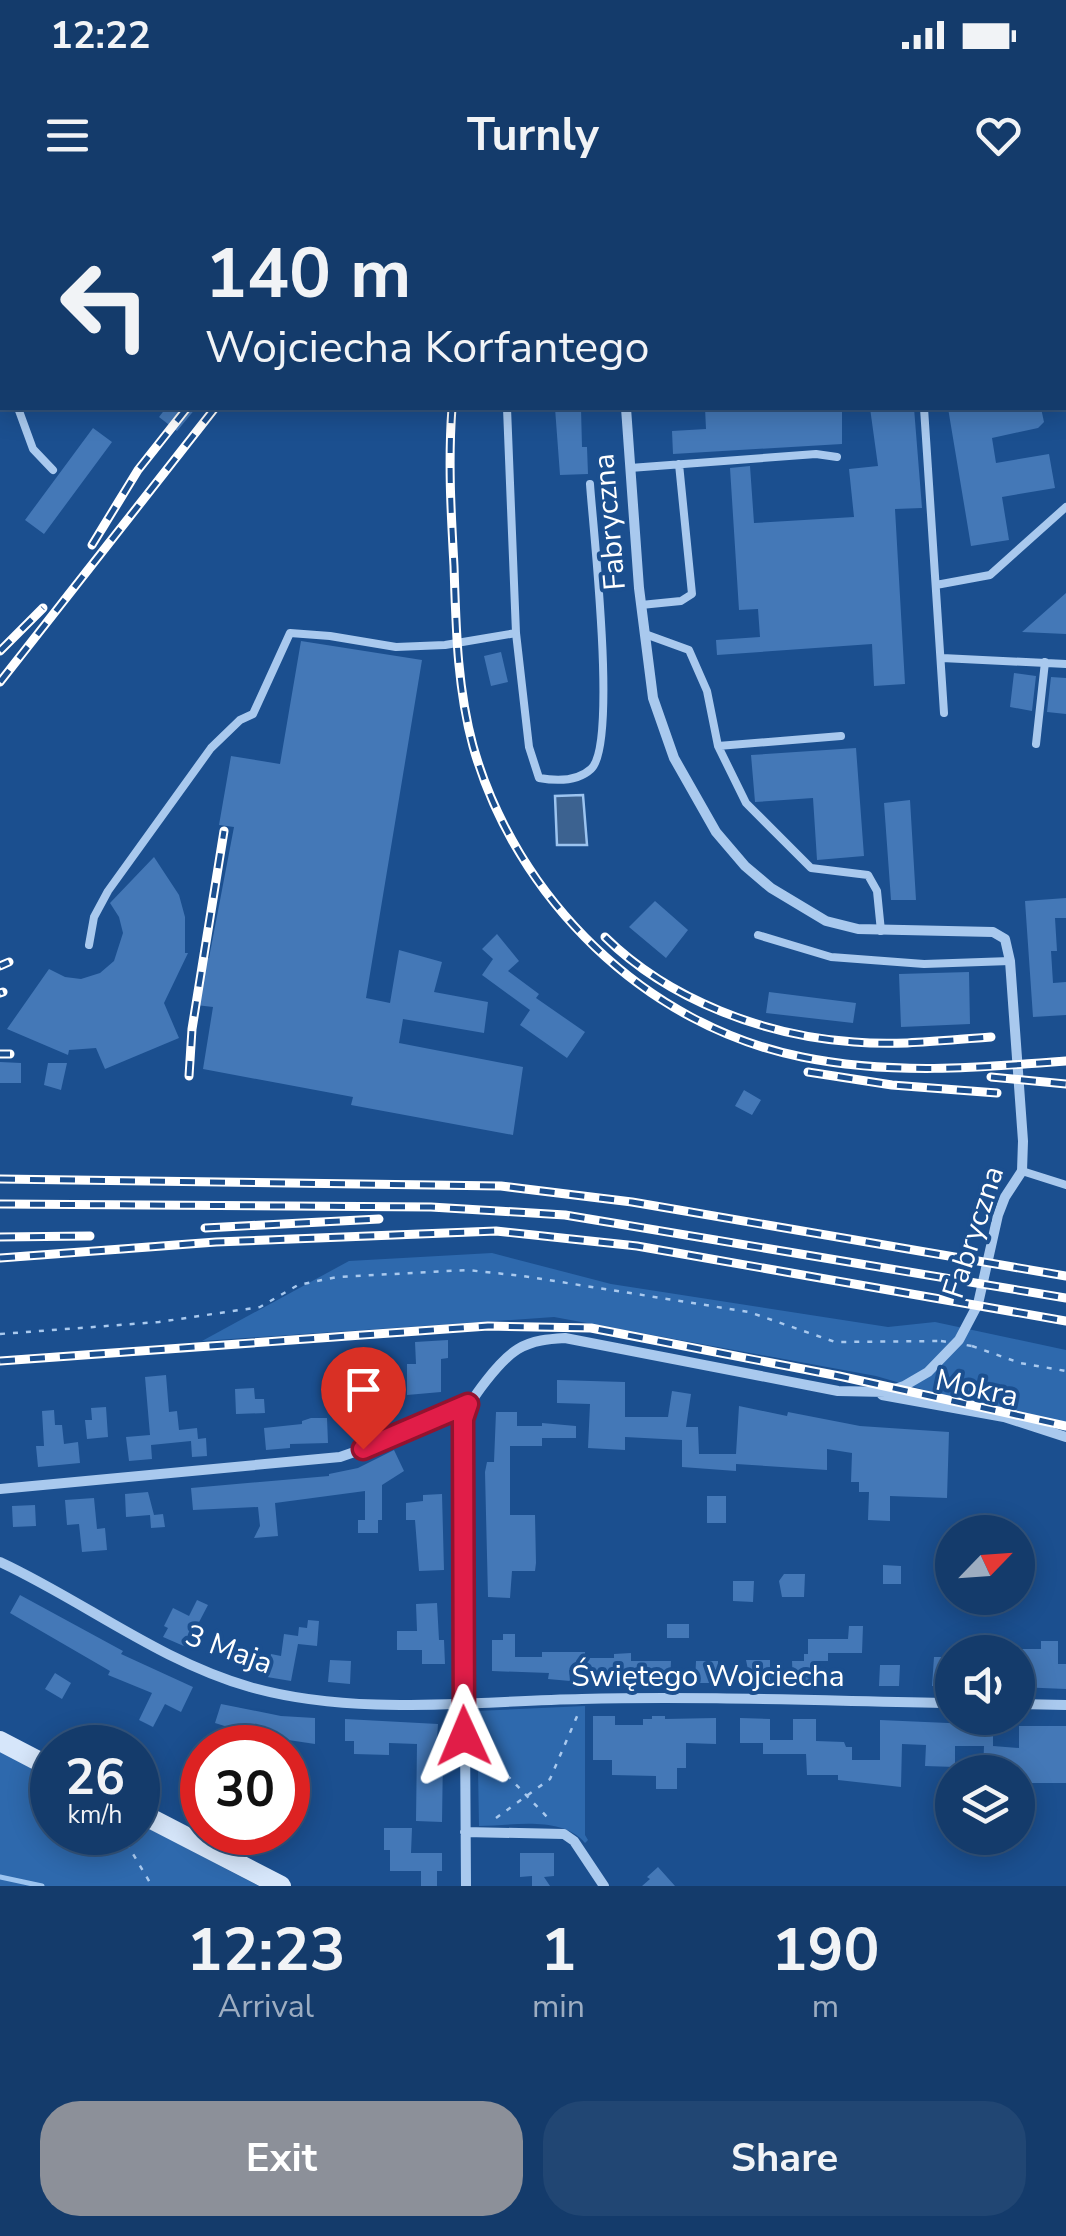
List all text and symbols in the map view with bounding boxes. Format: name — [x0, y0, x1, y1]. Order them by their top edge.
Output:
text: 12:22 — [50, 10, 151, 61]
text: Turnly — [467, 105, 599, 166]
icon: menu — [40, 108, 95, 163]
icon: heart — [971, 108, 1026, 163]
text: 140 m — [205, 226, 411, 322]
icon: left — [40, 240, 170, 370]
text: Wojciecha Korfantego — [205, 317, 650, 378]
street label: Fabryczna — [583, 452, 636, 592]
street label: Fabryczna — [933, 1161, 1014, 1304]
pin — [321, 1347, 406, 1450]
street label: Mokra — [932, 1360, 1022, 1417]
icon: arrive — [336, 1362, 391, 1417]
north arrow — [935, 1515, 1035, 1615]
map controls — [935, 1515, 1035, 1855]
street label: 3 Maja — [179, 1615, 278, 1684]
button: sound — [935, 1635, 1035, 1735]
street label: Świętego Wojciecha — [571, 1656, 845, 1697]
position arrow — [412, 1684, 516, 1788]
speed limit sign: 30 — [180, 1725, 310, 1855]
text: 26 — [65, 1743, 125, 1812]
button: layers — [935, 1755, 1035, 1855]
text: km/h — [67, 1798, 123, 1832]
text: 12:23 — [187, 1909, 345, 1991]
text: 1 — [540, 1909, 576, 1991]
text: 190 — [771, 1909, 879, 1991]
text: Arrival — [218, 1985, 314, 2028]
text: min — [532, 1985, 585, 2028]
text: m — [812, 1985, 839, 2028]
button: Exit — [40, 2101, 523, 2216]
button: Share — [543, 2101, 1026, 2216]

